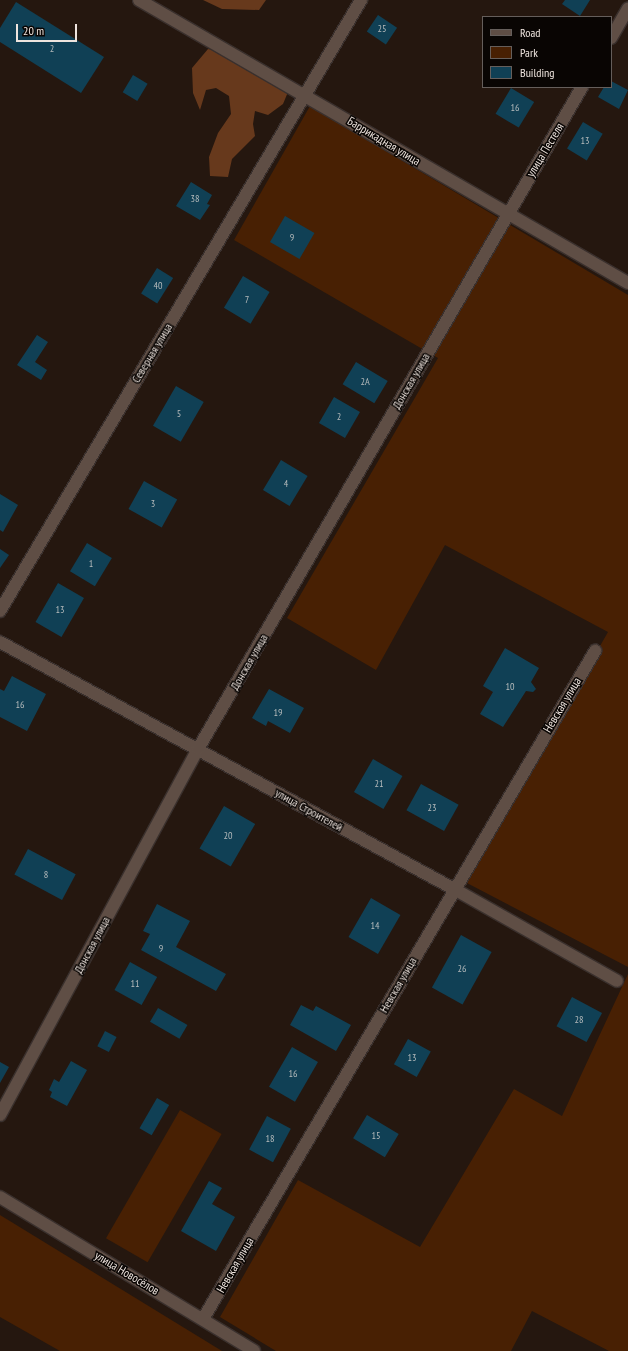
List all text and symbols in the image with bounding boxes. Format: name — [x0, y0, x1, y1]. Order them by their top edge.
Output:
scale bar — [18, 16, 79, 42]
legend — [482, 16, 612, 88]
text: 20 m — [23, 23, 44, 38]
house number: 25 — [378, 23, 386, 35]
text: Road — [520, 25, 540, 40]
house number: 2 — [50, 43, 54, 55]
text: Park — [520, 45, 538, 60]
text: Building — [520, 65, 555, 80]
house number: 16 — [511, 102, 519, 114]
street label: Баррикадная улица — [345, 114, 423, 168]
street label: улица Пестеля — [523, 120, 567, 180]
house number: 13 — [581, 135, 589, 147]
house number: 38 — [191, 193, 199, 205]
house number: 9 — [290, 232, 294, 244]
house number: 40 — [154, 280, 162, 292]
house number: 7 — [245, 294, 249, 306]
street label: Северная улица — [129, 321, 175, 385]
street label: Донская улица — [389, 350, 433, 412]
house number: 2А — [360, 376, 370, 388]
house number: 5 — [177, 408, 181, 420]
house number: 2 — [337, 411, 341, 423]
house number: 4 — [284, 478, 288, 490]
house number: 3 — [151, 498, 155, 510]
house number: 1 — [89, 558, 93, 570]
house number: 13 — [56, 604, 64, 616]
street label: Донская улица — [227, 631, 271, 693]
street label: Невская улица — [540, 675, 584, 735]
house number: 10 — [506, 681, 514, 693]
house number: 16 — [16, 699, 24, 711]
house number: 19 — [274, 707, 282, 719]
house number: 21 — [375, 778, 383, 790]
street label: улица Строителей — [273, 785, 345, 835]
house number: 23 — [428, 802, 436, 814]
house number: 20 — [224, 830, 232, 842]
house number: 8 — [44, 869, 48, 881]
street label: Донская улица — [71, 914, 113, 976]
house number: 14 — [371, 920, 379, 932]
house number: 9 — [159, 943, 163, 955]
street label: Невская улица — [376, 955, 420, 1015]
house number: 26 — [458, 963, 466, 975]
house number: 11 — [131, 978, 139, 990]
house number: 28 — [575, 1014, 583, 1026]
house number: 13 — [408, 1052, 416, 1064]
house number: 16 — [289, 1068, 297, 1080]
house number: 15 — [372, 1130, 380, 1142]
house number: 18 — [266, 1133, 274, 1145]
street label: Невская улица — [213, 1235, 257, 1295]
street label: улица Новосёлов — [92, 1248, 162, 1298]

